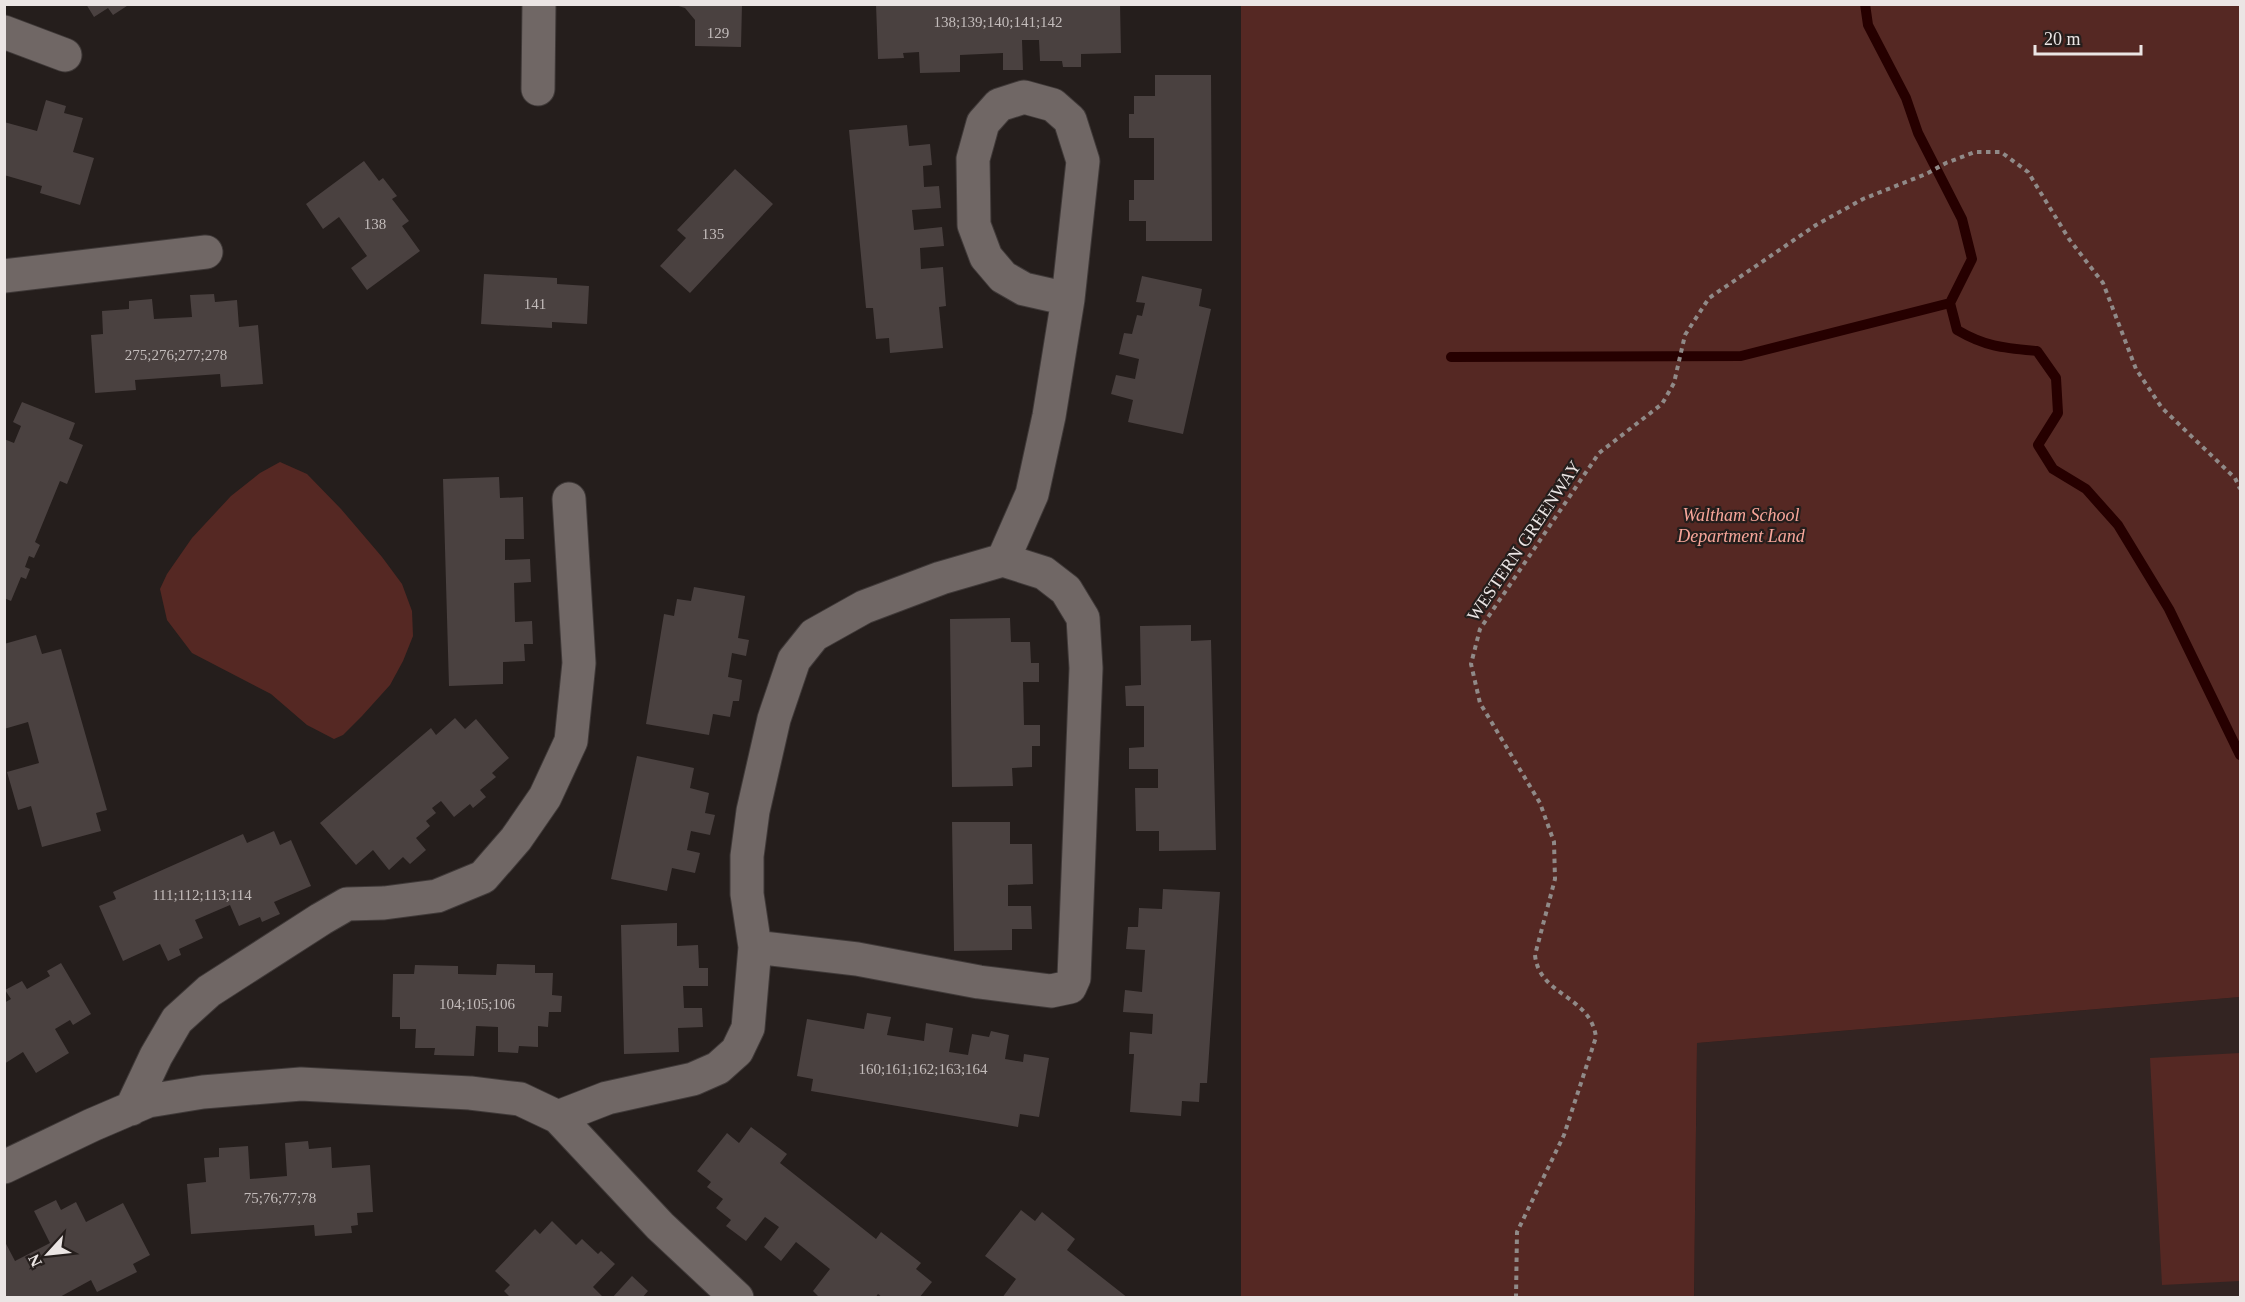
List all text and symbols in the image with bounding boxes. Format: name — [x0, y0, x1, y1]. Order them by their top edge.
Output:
house number: 138;139;140;141;142 — [933, 14, 1063, 30]
scale bar — [2035, 18, 2142, 56]
house number: 129 — [707, 25, 729, 41]
text: 20 m — [2044, 29, 2081, 49]
house number: 138 — [364, 216, 386, 232]
house number: 135 — [702, 226, 724, 242]
house number: 141 — [524, 296, 546, 312]
house number: 275;276;277;278 — [125, 347, 227, 363]
street label: WESTERN GREENWAY — [1463, 457, 1585, 625]
park label: Waltham School Department Land — [1676, 505, 1806, 546]
house number: 111;112;113;114 — [152, 887, 252, 903]
house number: 104;105;106 — [439, 996, 515, 1012]
house number: 160;161;162;163;164 — [858, 1061, 988, 1077]
house number: 75;76;77;78 — [244, 1190, 316, 1206]
north arrow — [18, 1224, 78, 1284]
text: N — [25, 1251, 45, 1270]

